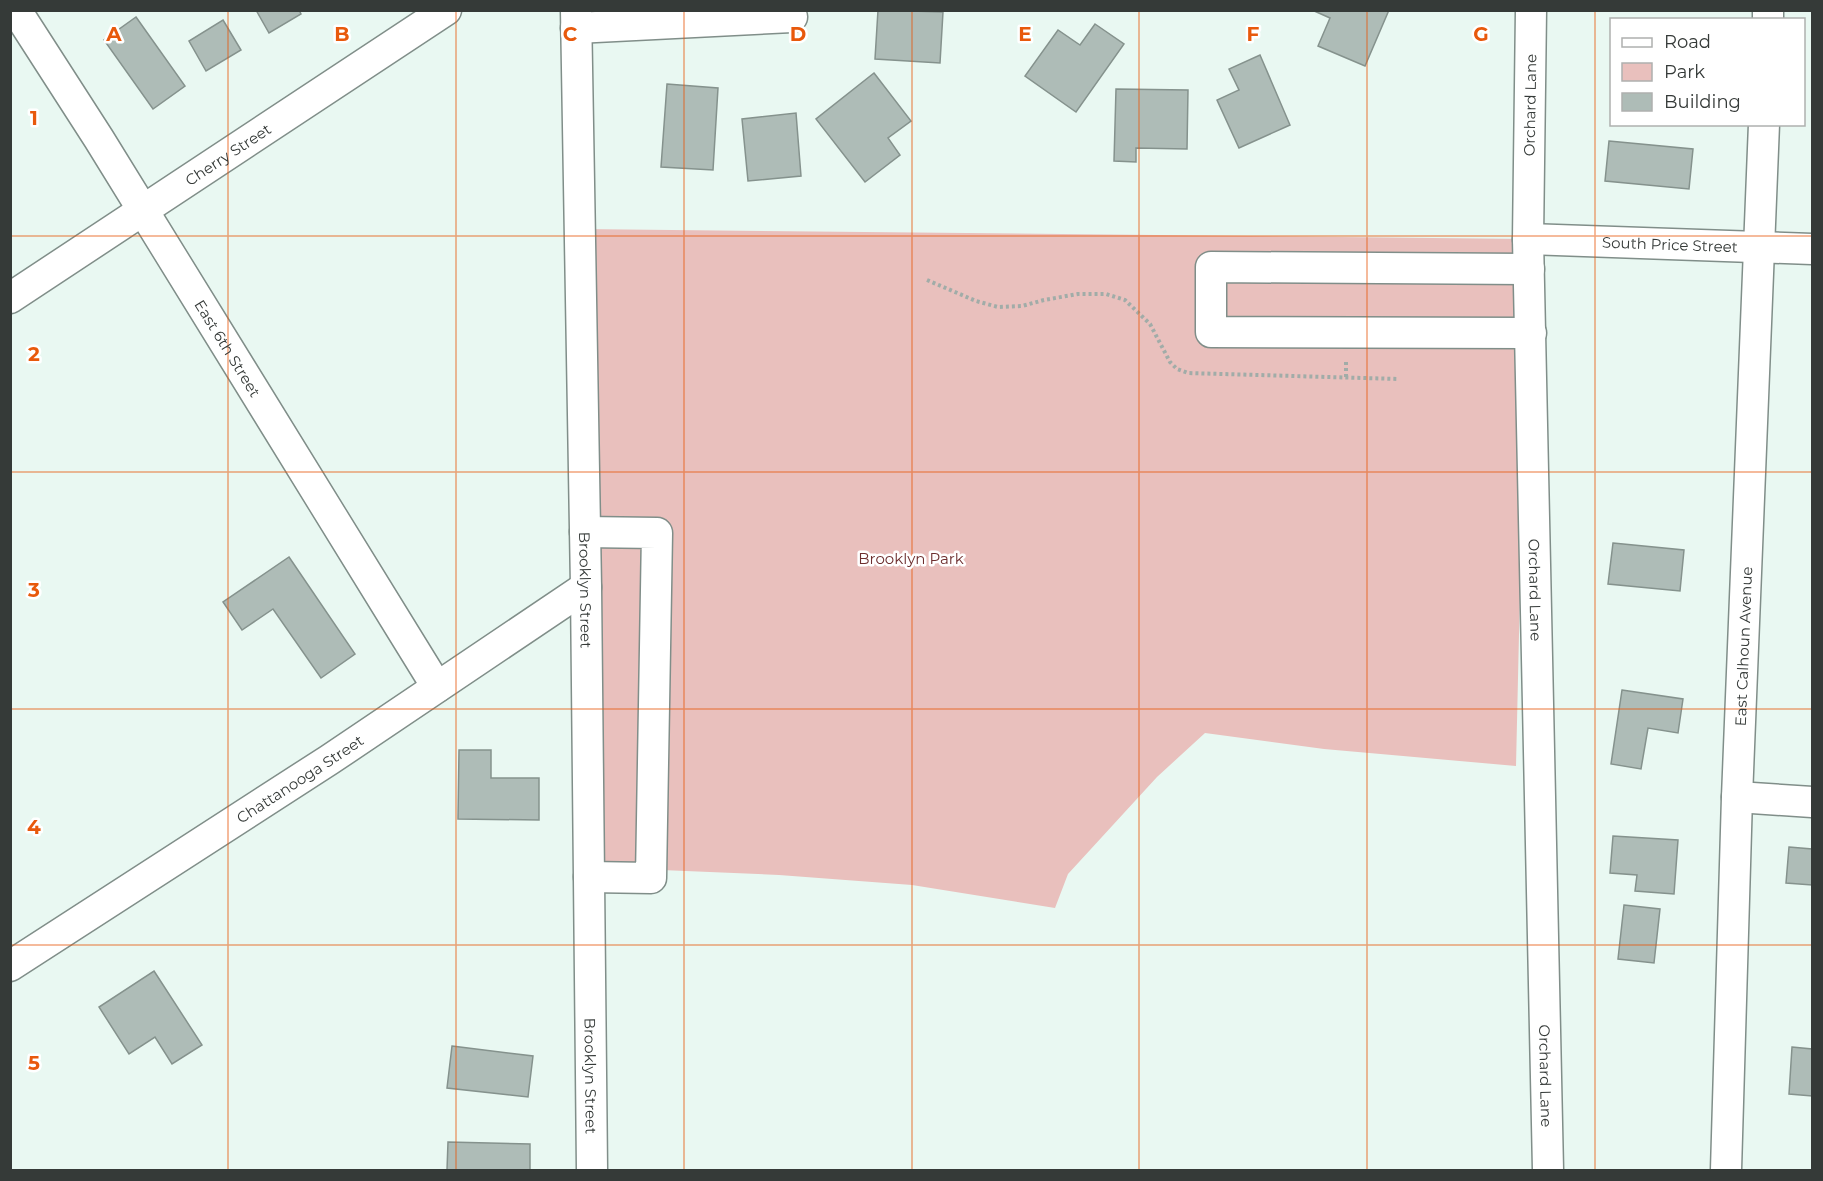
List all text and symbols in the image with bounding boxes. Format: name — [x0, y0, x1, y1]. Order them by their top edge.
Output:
legend — [1610, 18, 1805, 126]
text: A — [105, 22, 122, 46]
text: B — [334, 22, 350, 46]
text: C — [563, 22, 578, 46]
text: D — [790, 22, 806, 46]
text: E — [1018, 22, 1032, 46]
text: F — [1247, 22, 1260, 46]
text: G — [1473, 22, 1489, 46]
text: Road — [1664, 31, 1711, 53]
street label: Orchard Lane — [1520, 54, 1540, 156]
text: Park — [1664, 61, 1705, 83]
text: Building — [1664, 91, 1741, 113]
text: 1 — [30, 106, 38, 130]
street label: Cherry Street — [181, 119, 274, 189]
street label: South Price Street — [1602, 232, 1738, 256]
street label: East 6th Street — [191, 296, 265, 400]
text: 2 — [28, 342, 40, 366]
street label: Brooklyn Street — [576, 531, 596, 648]
street label: Orchard Lane — [1525, 538, 1546, 641]
park label: Brooklyn Park — [858, 549, 964, 568]
street label: East Calhoun Avenue — [1730, 566, 1756, 727]
text: 3 — [27, 578, 40, 602]
street label: Chattanooga Street — [233, 730, 367, 827]
text: 4 — [27, 815, 41, 839]
street label: Brooklyn Street — [581, 1018, 601, 1134]
street label: Orchard Lane — [1535, 1024, 1557, 1127]
text: 5 — [28, 1051, 40, 1075]

